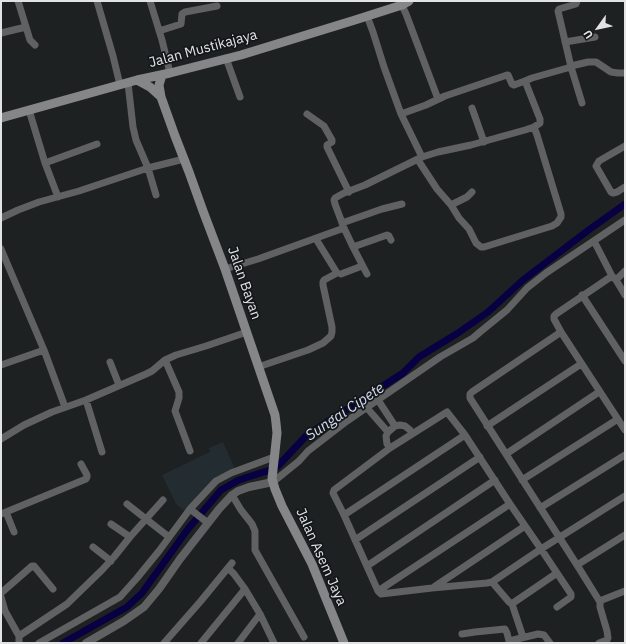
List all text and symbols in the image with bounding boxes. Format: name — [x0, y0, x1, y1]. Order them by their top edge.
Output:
north arrow — [578, 8, 618, 48]
street label: Jalan Mustikajaya — [147, 26, 259, 72]
text: U — [580, 28, 596, 42]
street label: Jalan Bayan — [224, 244, 264, 322]
water label: Sungai Cipete — [302, 379, 388, 445]
street label: Jalan Asem Jaya — [292, 506, 350, 608]

